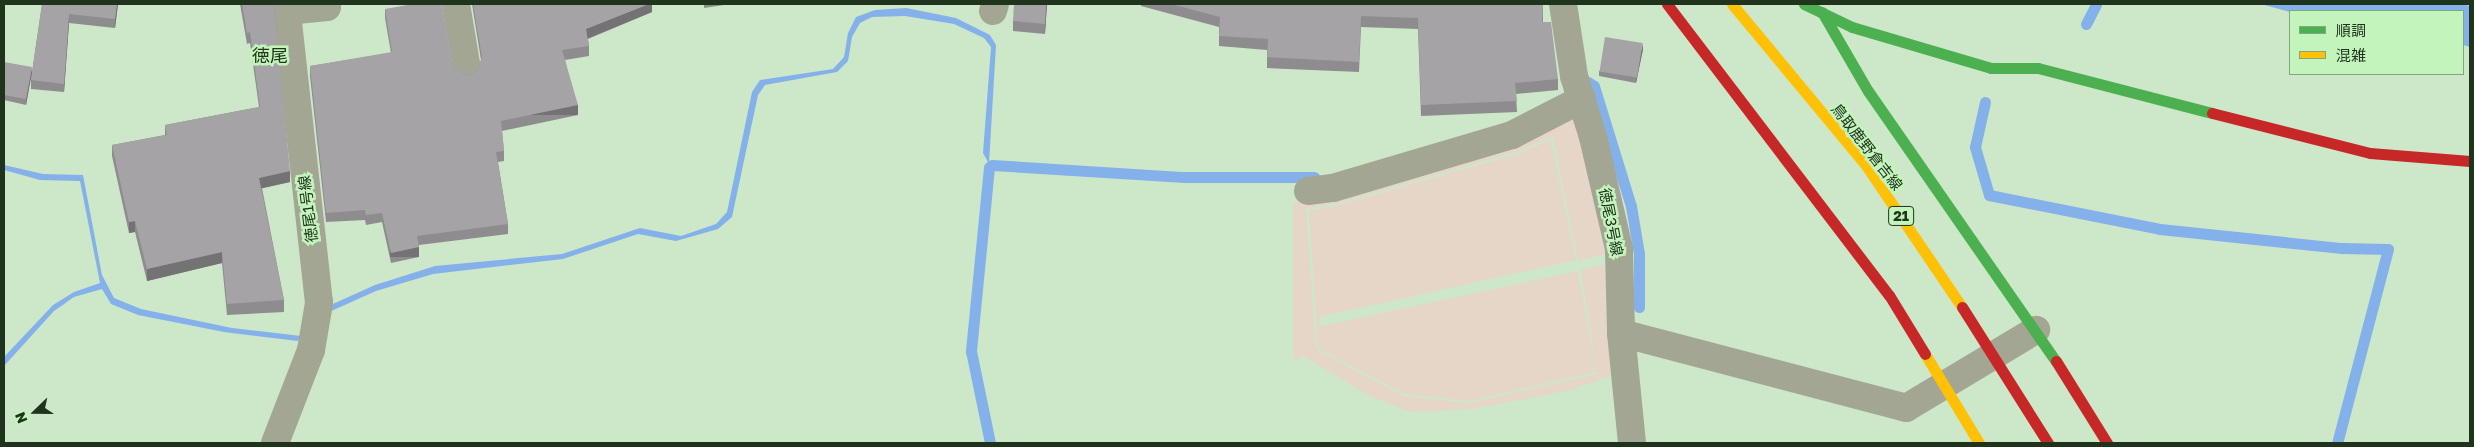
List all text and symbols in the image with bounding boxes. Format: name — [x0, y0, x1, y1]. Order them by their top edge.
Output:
legend — [2289, 10, 2464, 75]
text: 順調 — [2336, 21, 2366, 39]
district label: 徳尾 — [252, 44, 288, 66]
text: 混雑 — [2336, 46, 2366, 64]
street label: 鳥取鹿野倉吉線 — [1828, 100, 1906, 194]
street label: 徳尾1号線 — [295, 175, 321, 243]
street label: 徳尾3号線 — [1596, 187, 1626, 257]
road number: 21 — [1887, 205, 1915, 228]
north arrow — [10, 387, 60, 437]
text: N — [11, 410, 31, 426]

